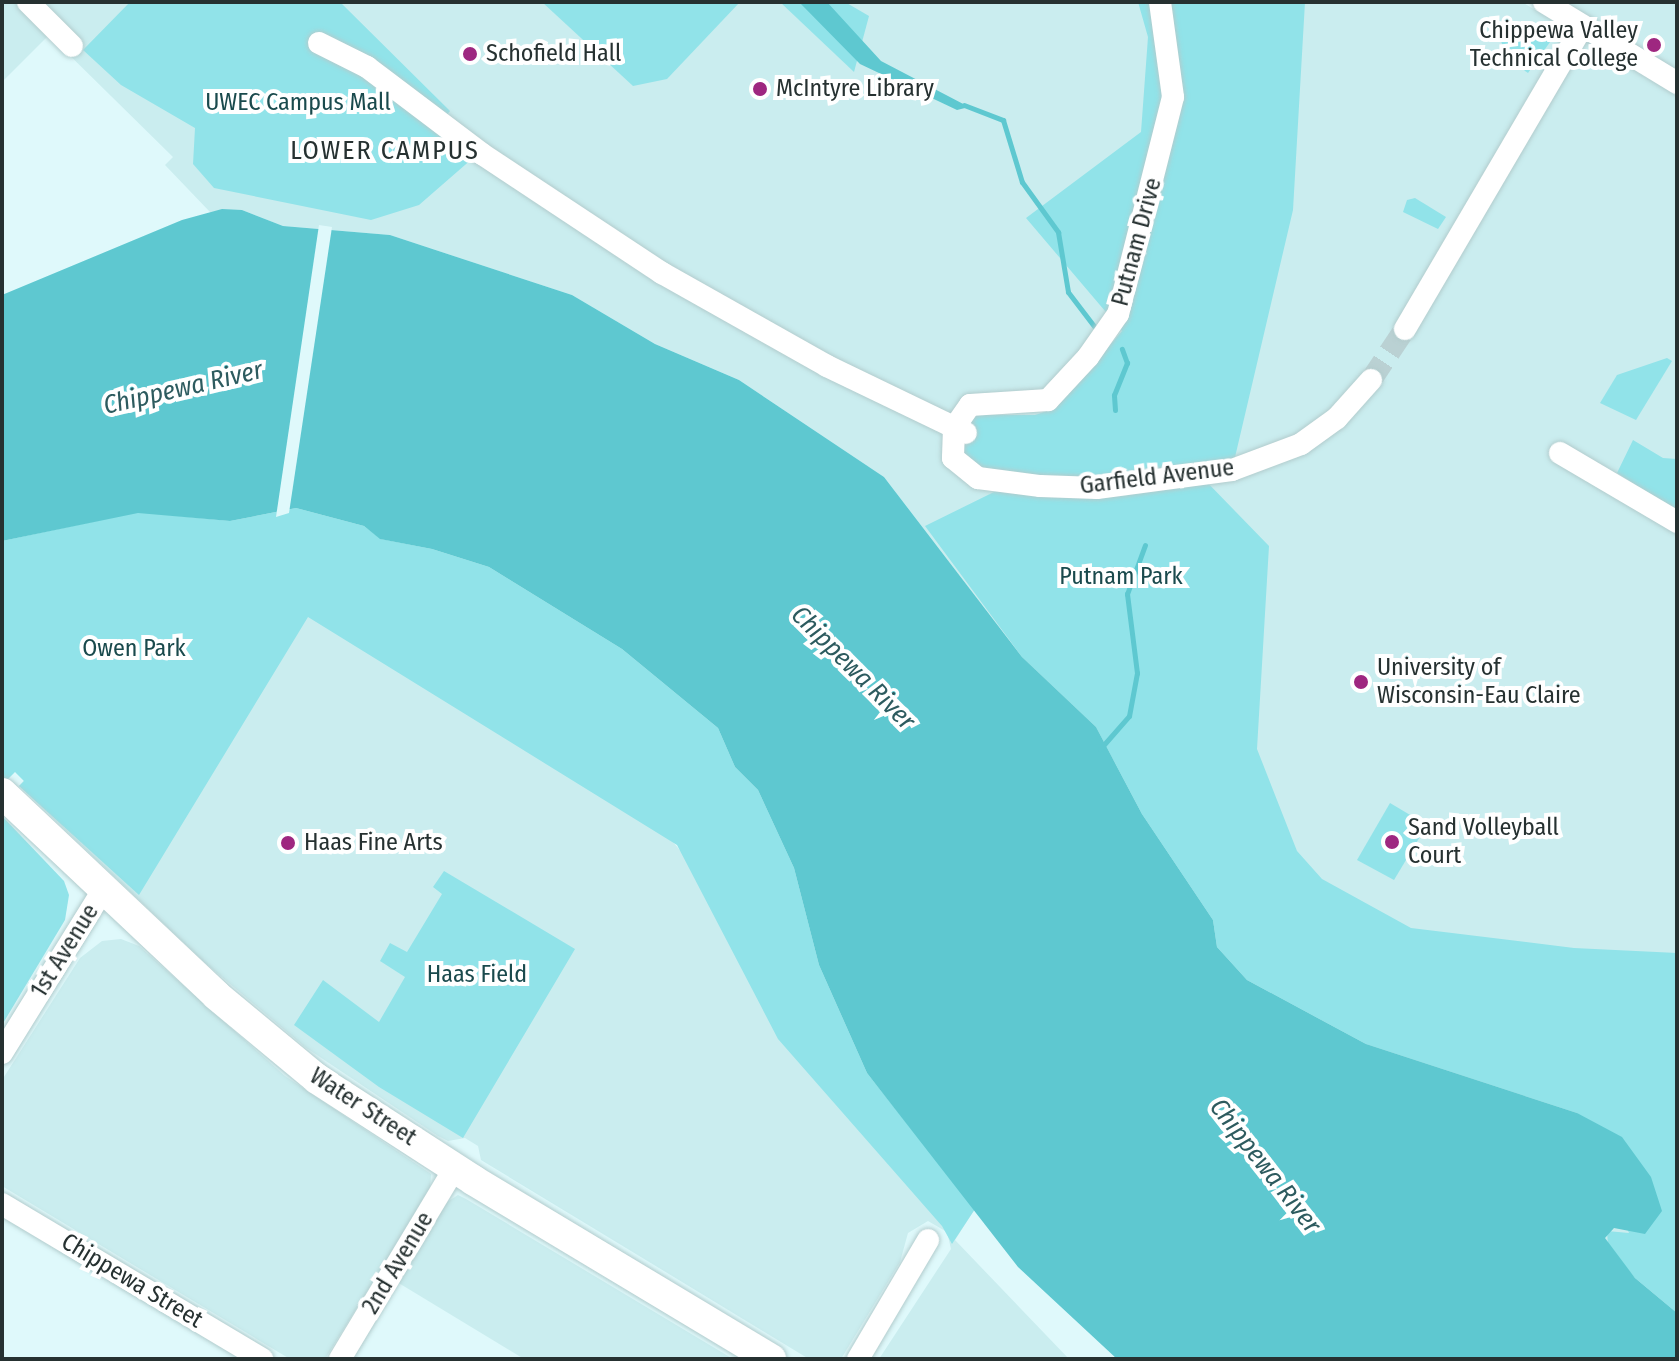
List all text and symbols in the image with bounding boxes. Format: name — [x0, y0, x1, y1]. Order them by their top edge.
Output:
place label: Chippewa Valley Technical College — [1470, 17, 1638, 73]
marker: Chippewa Valley Technical College — [1645, 36, 1663, 54]
place label: Schofield Hall — [486, 40, 621, 68]
marker: Schofield Hall — [461, 45, 479, 63]
place label: McIntyre Library — [776, 75, 934, 103]
marker: McIntyre Library — [751, 80, 769, 98]
park label: UWEC Campus Mall — [205, 89, 391, 117]
district label: LOWER CAMPUS — [290, 135, 480, 167]
street label: Putnam Drive — [1106, 175, 1168, 309]
water label: Chippewa River — [100, 355, 266, 421]
street label: Garfield Avenue — [1078, 453, 1236, 501]
park label: Putnam Park — [1059, 563, 1183, 591]
water label: Chippewa River — [785, 600, 921, 736]
park label: Owen Park — [82, 635, 186, 663]
place label: University of Wisconsin-Eau Claire — [1377, 654, 1581, 710]
marker: University of Wisconsin-Eau Claire — [1352, 673, 1370, 691]
place label: Sand Volleyball Court — [1408, 814, 1559, 870]
place label: Haas Fine Arts — [304, 829, 443, 857]
marker: Sand Volleyball Court — [1383, 833, 1401, 851]
marker: Haas Fine Arts — [279, 834, 297, 852]
street label: 1st Avenue — [25, 899, 105, 1003]
park label: Haas Field — [427, 961, 527, 989]
street label: Water Street — [304, 1062, 422, 1152]
water label: Chippewa River — [1203, 1092, 1327, 1240]
street label: 2nd Avenue — [356, 1207, 440, 1319]
street label: Chippewa Street — [56, 1227, 208, 1335]

